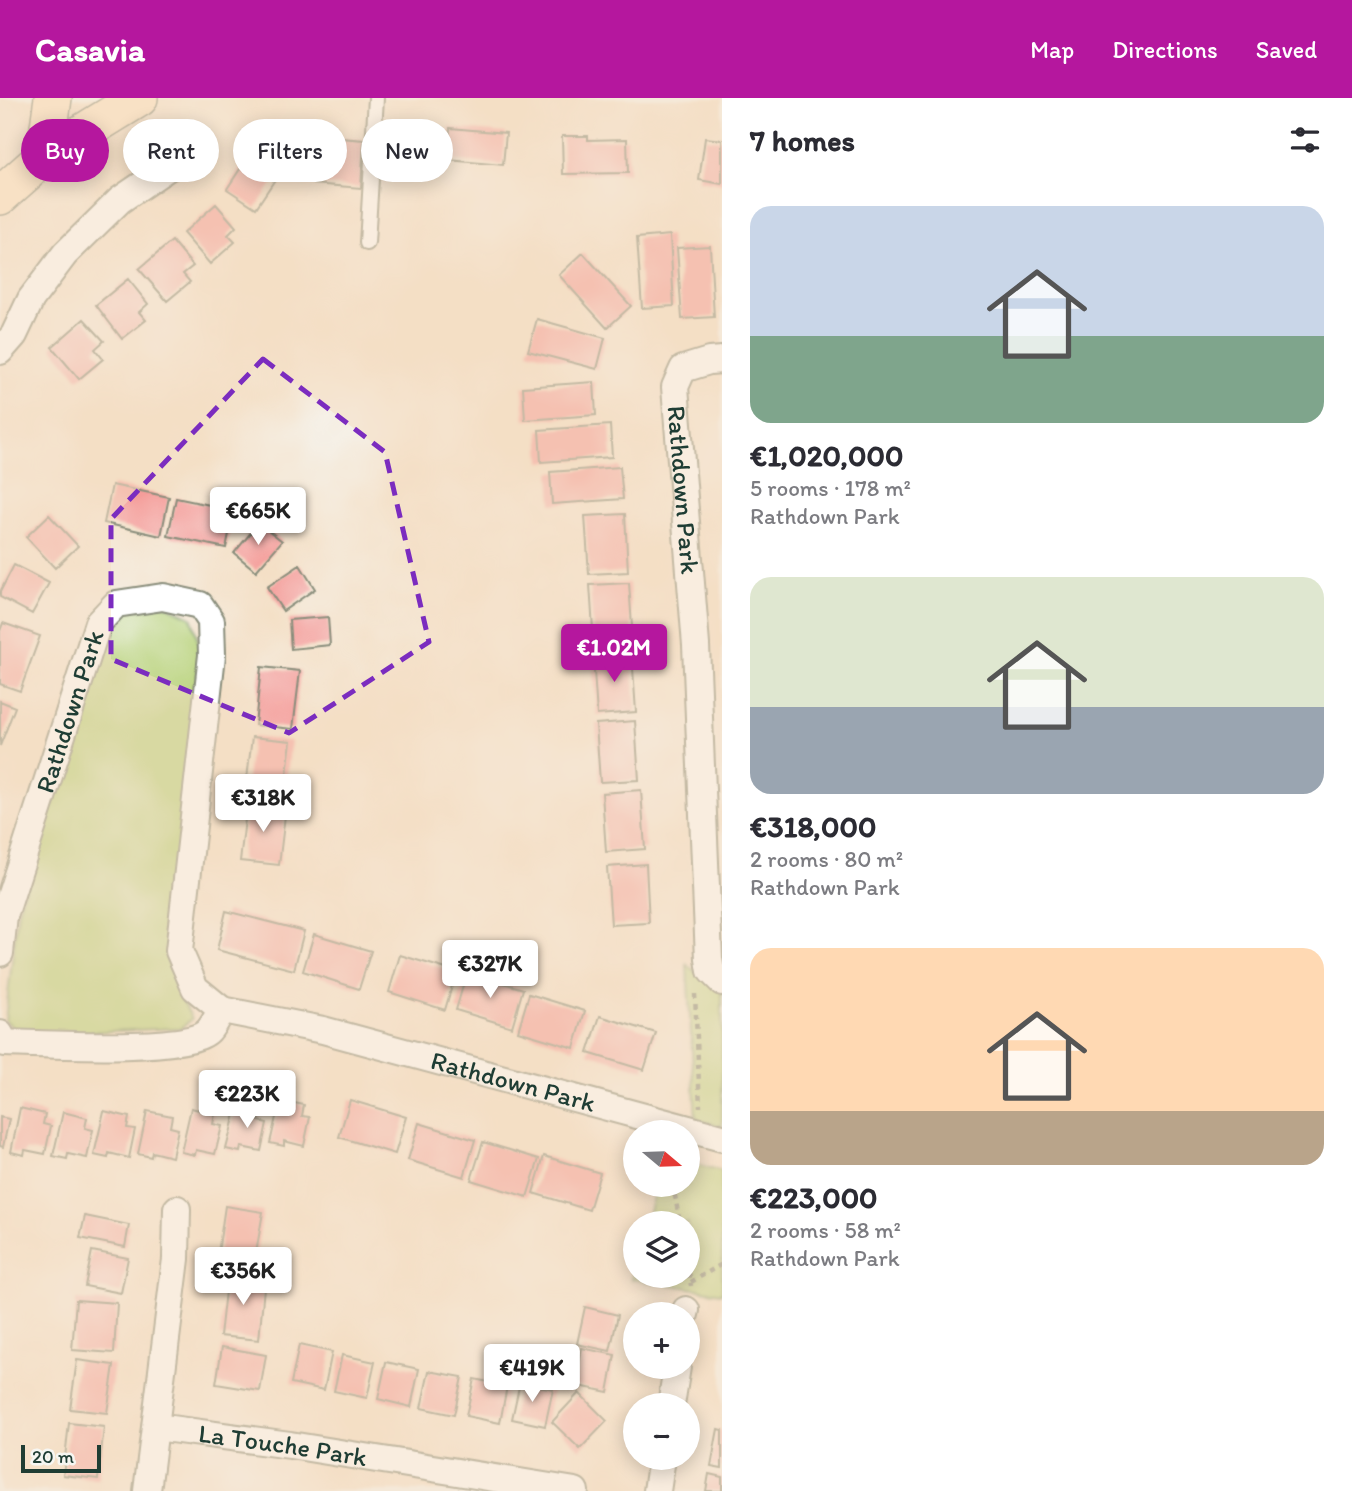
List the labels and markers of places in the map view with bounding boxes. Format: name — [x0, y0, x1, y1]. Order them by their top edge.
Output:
pin: €665K — [209, 488, 307, 547]
pin: €1.02M — [557, 624, 671, 684]
pin: €318K — [214, 774, 312, 834]
pin: €327K — [441, 940, 539, 1000]
pin: €223K — [198, 1070, 296, 1130]
pin: €356K — [194, 1248, 292, 1307]
pin: €419K — [483, 1344, 581, 1404]

